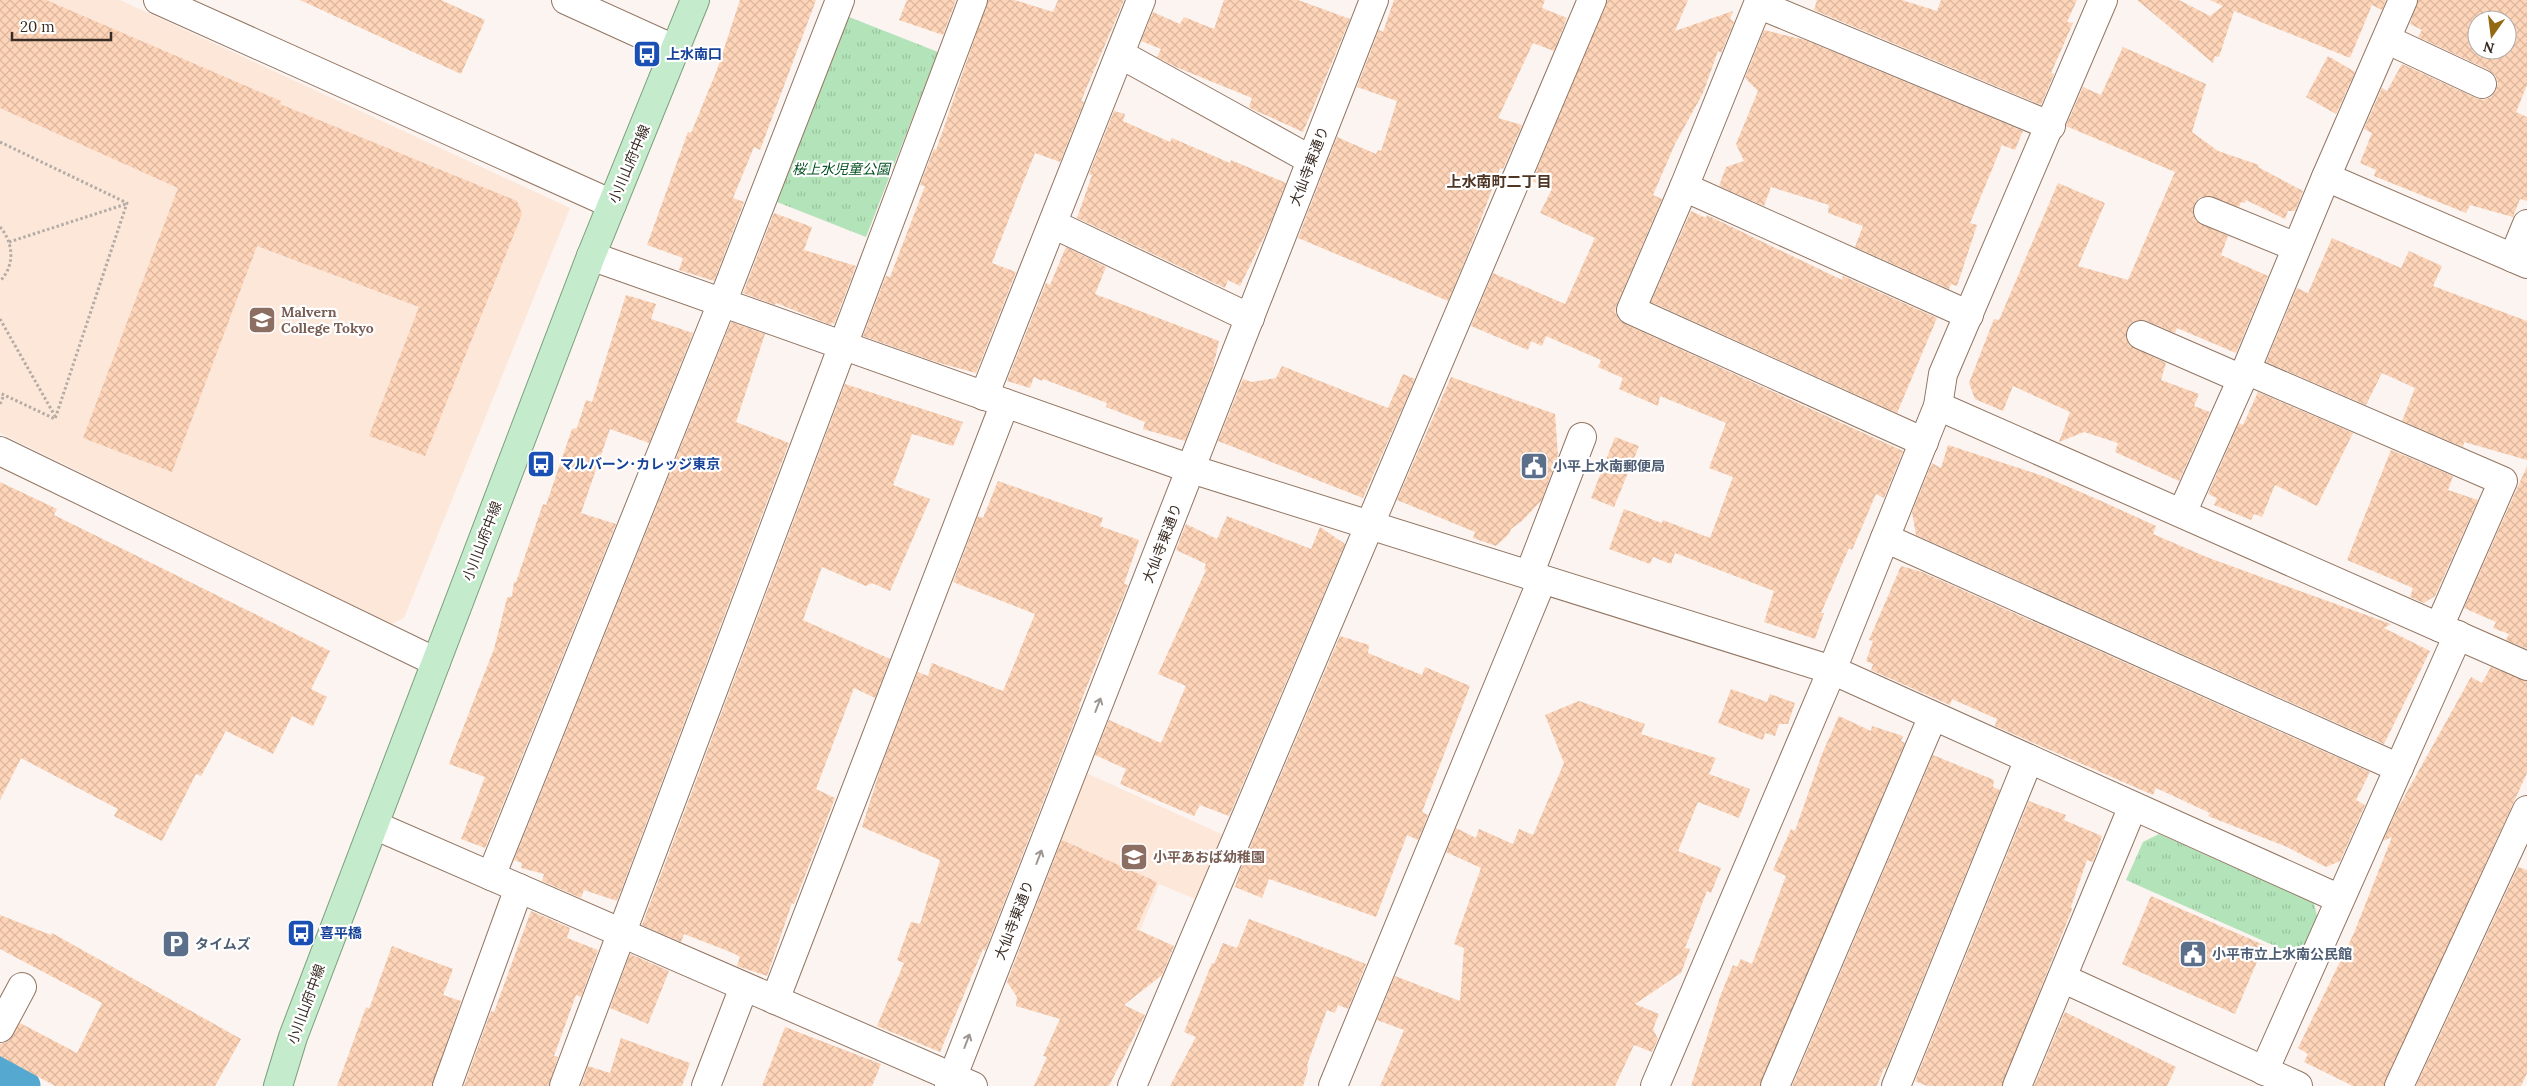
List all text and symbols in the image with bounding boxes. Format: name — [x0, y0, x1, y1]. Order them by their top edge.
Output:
scale bar — [12, 10, 111, 42]
north arrow — [2467, 10, 2517, 60]
text: 20 m — [20, 17, 55, 36]
text: N — [2481, 38, 2496, 58]
bus stop icon: 上水南口 — [632, 39, 662, 69]
place label: 上水南口 — [666, 45, 722, 63]
street label: 小川山府中線 — [604, 122, 654, 206]
street label: 大仙寺東通り — [1286, 124, 1332, 208]
park label: 桜上水児童公園 — [792, 160, 892, 178]
district label: 上水南町二丁目 — [1446, 172, 1552, 191]
place label: Malvern College Tokyo — [281, 303, 374, 337]
school or university icon: Malvern College Tokyo — [247, 305, 277, 335]
bus stop icon: マルバーン･カレッジ東京 — [526, 449, 556, 479]
public building icon: 小平上水南郵便局 — [1519, 451, 1549, 481]
place label: マルバーン･カレッジ東京 — [560, 455, 720, 473]
place label: 小平上水南郵便局 — [1553, 457, 1665, 475]
street label: 小川山府中線 — [459, 499, 505, 583]
street label: 大仙寺東通り — [1139, 501, 1185, 585]
one-way arrow — [1094, 698, 1103, 714]
school or university icon: 小平あおば幼稚園 — [1119, 842, 1149, 872]
place label: 小平あおば幼稚園 — [1153, 848, 1265, 866]
one-way arrow — [1035, 850, 1044, 865]
street label: 大仙寺東通り — [991, 878, 1037, 962]
bus stop icon: 喜平橋 — [286, 918, 316, 948]
place label: 喜平橋 — [320, 924, 362, 942]
parking icon: タイムズ — [161, 929, 191, 959]
place label: タイムズ — [195, 935, 251, 953]
public building icon: 小平市立上水南公民館 — [2178, 939, 2208, 969]
place label: 小平市立上水南公民館 — [2212, 945, 2352, 963]
street label: 小川山府中線 — [283, 961, 329, 1047]
one-way arrow — [963, 1033, 972, 1049]

